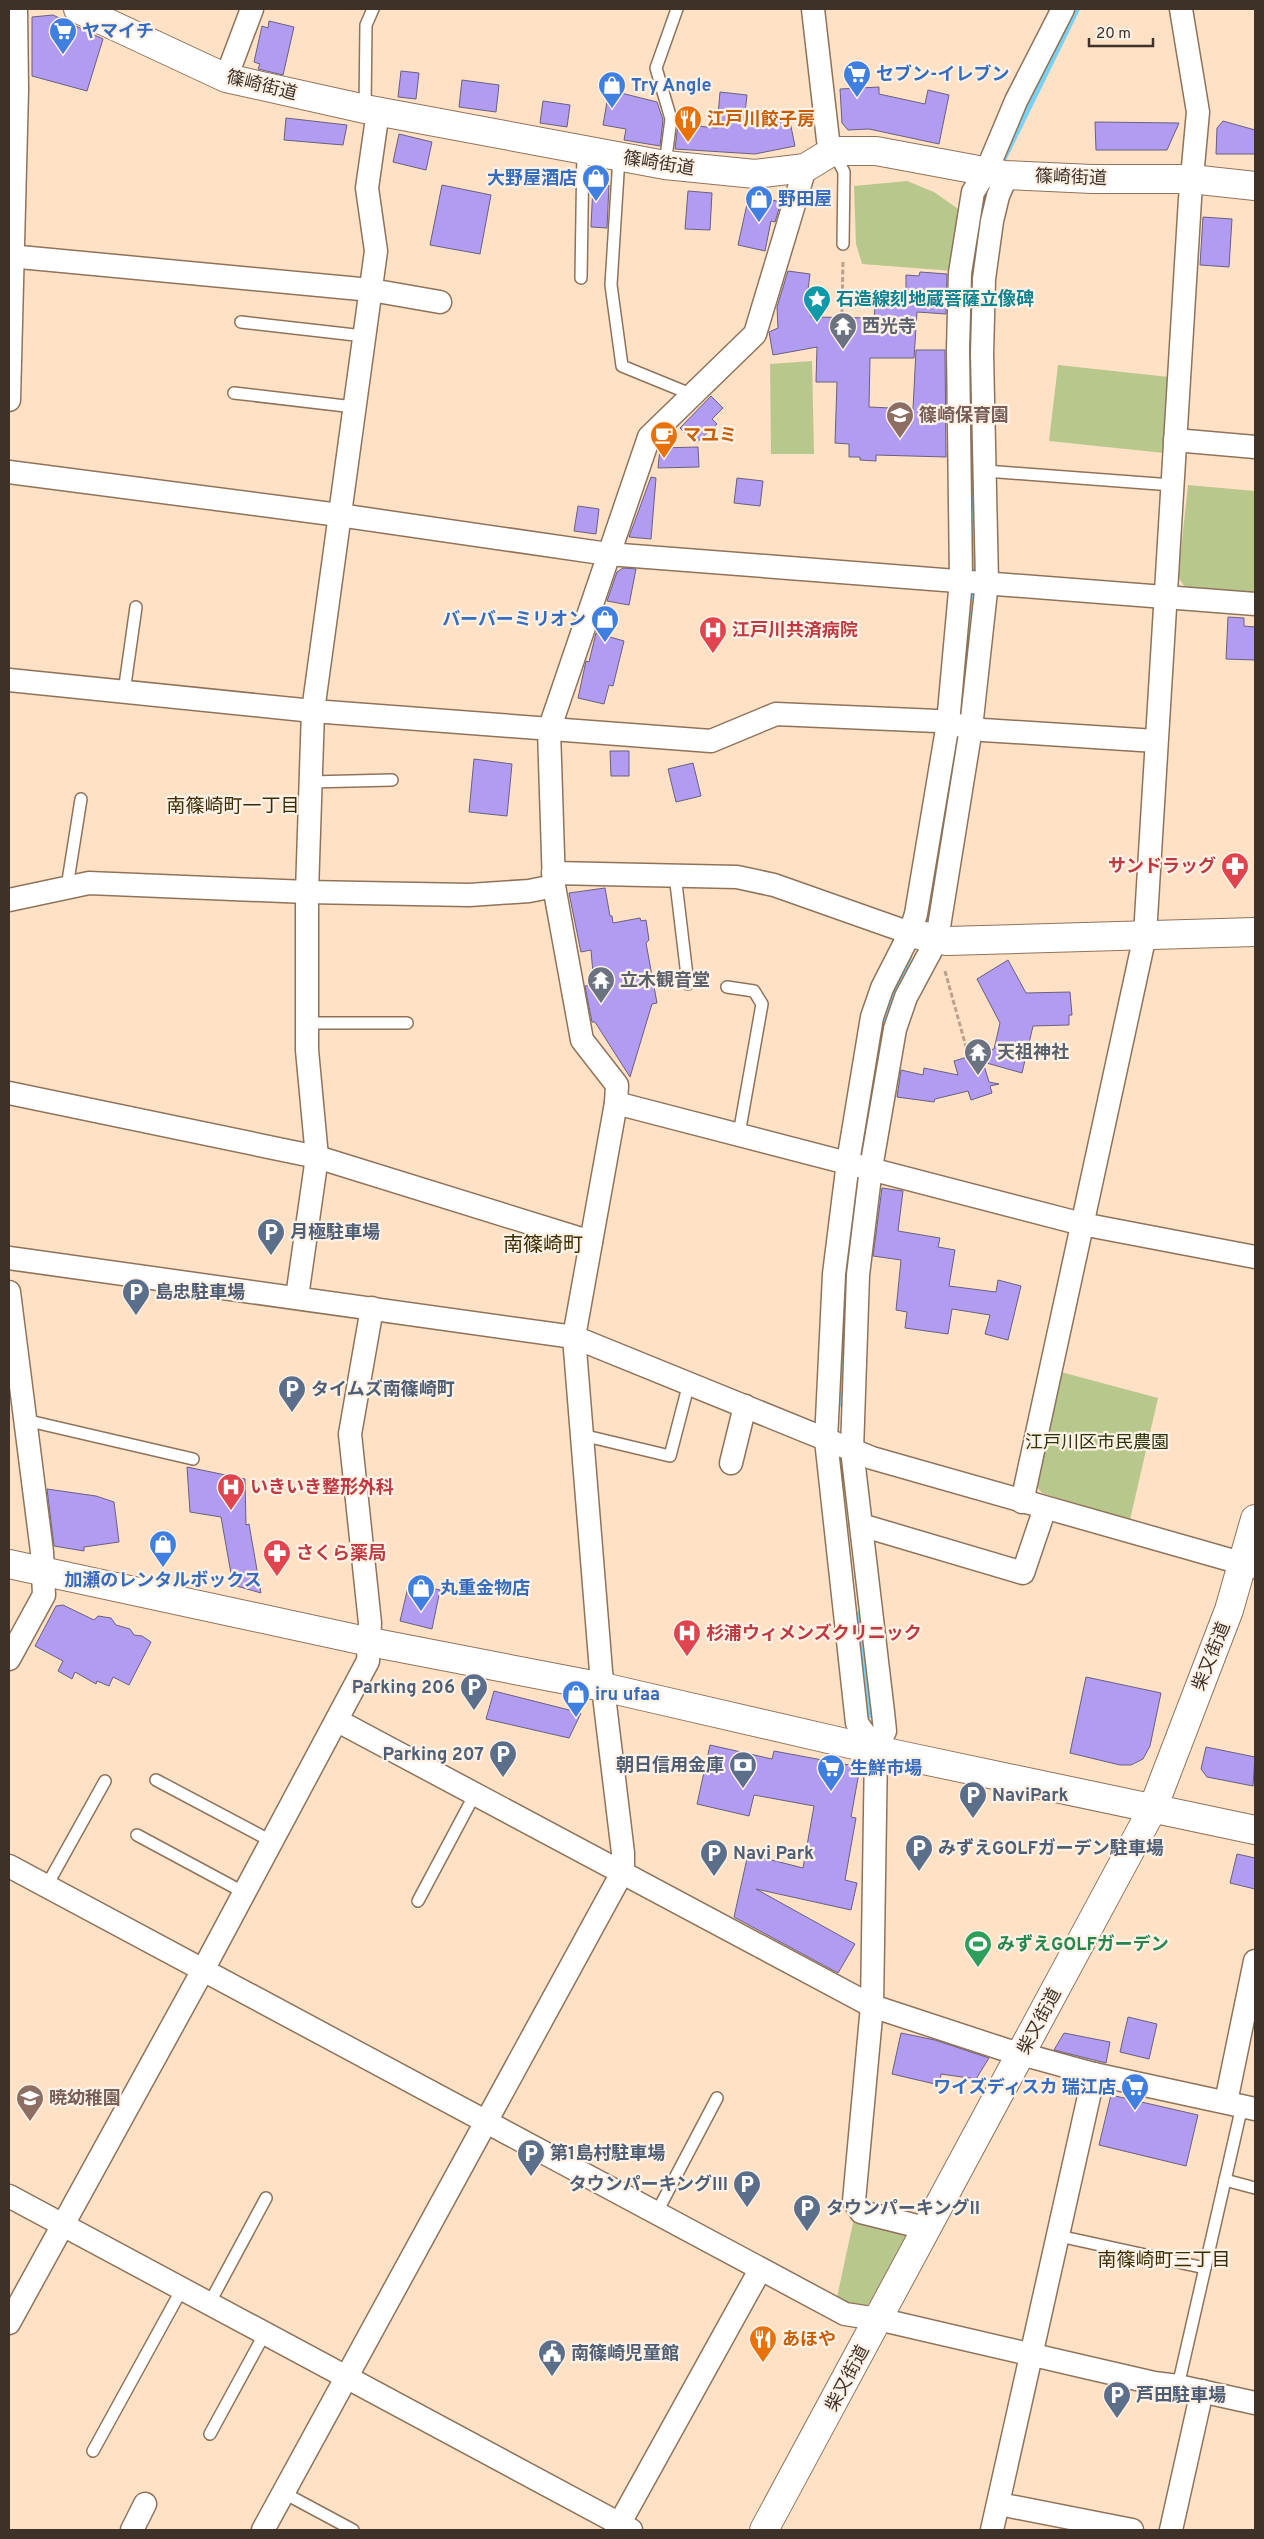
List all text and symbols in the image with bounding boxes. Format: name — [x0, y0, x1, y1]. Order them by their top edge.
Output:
scale bar — [1089, 15, 1153, 47]
supermarket icon: ヤマイチ — [48, 16, 78, 55]
place label: ヤマイチ — [82, 21, 154, 44]
text: 20 m — [1096, 25, 1131, 44]
supermarket icon: セブン-イレブン — [842, 59, 872, 98]
place label: セブン-イレブン — [876, 64, 1009, 87]
street label: 篠崎街道 — [224, 67, 299, 106]
shop icon: Try Angle — [597, 70, 627, 109]
place label: Try Angle — [631, 75, 712, 98]
restaurant icon: 江戸川餃子房 — [673, 104, 703, 143]
place label: 江戸川餃子房 — [707, 109, 815, 132]
street label: 篠崎街道 — [621, 147, 696, 181]
shop icon: 大野屋酒店 — [581, 163, 611, 202]
street label: 篠崎街道 — [1035, 166, 1107, 191]
place label: 大野屋酒店 — [487, 168, 577, 191]
shop icon: 野田屋 — [744, 184, 774, 223]
place label: 野田屋 — [778, 189, 832, 212]
place icon: 石造線刻地蔵菩薩立像碑 — [802, 284, 832, 323]
place label: 石造線刻地蔵菩薩立像碑 — [836, 288, 1034, 312]
temple icon: 西光寺 — [828, 311, 858, 350]
place label: 西光寺 — [862, 316, 916, 339]
school or university icon: 篠崎保育園 — [885, 400, 915, 439]
place label: 篠崎保育園 — [919, 405, 1009, 428]
cafe icon: マユミ — [649, 420, 679, 459]
place label: マユミ — [683, 425, 737, 448]
shop icon: バーバーミリオン — [590, 604, 620, 643]
place label: バーバーミリオン — [442, 609, 586, 632]
hospital icon: 江戸川共済病院 — [698, 615, 728, 654]
place label: 江戸川共済病院 — [732, 620, 858, 643]
district label: 南篠崎町一丁目 — [166, 795, 300, 819]
pharmacy icon: サンドラッグ — [1220, 851, 1250, 890]
place label: サンドラッグ — [1108, 856, 1216, 879]
temple icon: 立木観音堂 — [586, 965, 616, 1004]
place label: 立木観音堂 — [620, 970, 710, 993]
temple icon: 天祖神社 — [963, 1037, 993, 1076]
place label: 天祖神社 — [997, 1042, 1069, 1065]
parking icon: 月極駐車場 — [256, 1217, 286, 1256]
place label: 月極駐車場 — [290, 1222, 380, 1245]
district label: 南篠崎町 — [503, 1233, 583, 1259]
parking icon: 島忠駐車場 — [121, 1277, 151, 1316]
place label: 島忠駐車場 — [155, 1282, 245, 1305]
parking icon: タイムズ南篠崎町 — [277, 1374, 307, 1413]
place label: タイムズ南篠崎町 — [311, 1379, 455, 1402]
park label: 江戸川区市民農園 — [1025, 1432, 1169, 1455]
hospital icon: いきいき整形外科 — [216, 1472, 246, 1511]
place label: いきいき整形外科 — [250, 1477, 394, 1500]
shop icon: 加瀬のレンタルボックス — [148, 1529, 178, 1568]
pharmacy icon: さくら薬局 — [262, 1538, 292, 1577]
place label: さくら薬局 — [296, 1543, 386, 1566]
place label: 加瀬のレンタルボックス — [64, 1570, 262, 1593]
shop icon: 丸重金物店 — [406, 1573, 436, 1612]
place label: 丸重金物店 — [440, 1578, 530, 1601]
hospital icon: 杉浦ウィメンズクリニック — [672, 1618, 702, 1657]
street label: 柴又街道 — [1188, 1619, 1237, 1694]
place label: 杉浦ウィメンズクリニック — [706, 1623, 922, 1646]
parking icon: Parking 206 — [459, 1672, 489, 1711]
place label: Parking 206 — [352, 1677, 455, 1700]
shop icon: iru ufaa — [561, 1679, 591, 1718]
place label: iru ufaa — [595, 1684, 660, 1707]
parking icon: Parking 207 — [488, 1739, 518, 1778]
place label: Parking 207 — [382, 1744, 484, 1767]
bank icon: 朝日信用金庫 — [728, 1750, 758, 1789]
supermarket icon: 生鮮市場 — [816, 1753, 846, 1792]
place label: 朝日信用金庫 — [616, 1755, 724, 1778]
place label: 生鮮市場 — [850, 1758, 922, 1781]
parking icon: NaviPark — [958, 1780, 988, 1819]
place label: NaviPark — [992, 1785, 1069, 1808]
parking icon: みずえGOLFガーデン駐車場 — [904, 1833, 934, 1872]
place label: みずえGOLFガーデン駐車場 — [938, 1837, 1164, 1861]
parking icon: Navi Park — [699, 1838, 729, 1877]
place label: Navi Park — [733, 1843, 814, 1866]
sports icon: みずえGOLFガーデン — [963, 1929, 993, 1968]
place label: みずえGOLFガーデン — [997, 1933, 1169, 1957]
street label: 柴又街道 — [1013, 1985, 1067, 2059]
supermarket icon: ワイズディスカ 瑞江店 — [1120, 2072, 1150, 2111]
place label: ワイズディスカ 瑞江店 — [933, 2077, 1116, 2100]
school or university icon: 暁幼稚園 — [15, 2083, 45, 2122]
place label: 暁幼稚園 — [49, 2088, 121, 2111]
parking icon: 第1島村駐車場 — [516, 2138, 546, 2177]
place label: 第1島村駐車場 — [550, 2143, 665, 2166]
parking icon: タウンパーキングIII — [732, 2169, 762, 2208]
place label: タウンパーキングIII — [569, 2174, 728, 2197]
parking icon: タウンパーキングII — [792, 2193, 822, 2232]
place label: タウンパーキングII — [826, 2198, 980, 2221]
district label: 南篠崎町三丁目 — [1097, 2249, 1231, 2273]
restaurant icon: あほや — [748, 2324, 778, 2363]
place label: あほや — [782, 2329, 836, 2352]
public building icon: 南篠崎児童館 — [537, 2338, 567, 2377]
street label: 柴又街道 — [821, 2342, 875, 2416]
place label: 南篠崎児童館 — [571, 2343, 679, 2366]
parking icon: 芦田駐車場 — [1102, 2380, 1132, 2419]
place label: 芦田駐車場 — [1136, 2385, 1226, 2408]

